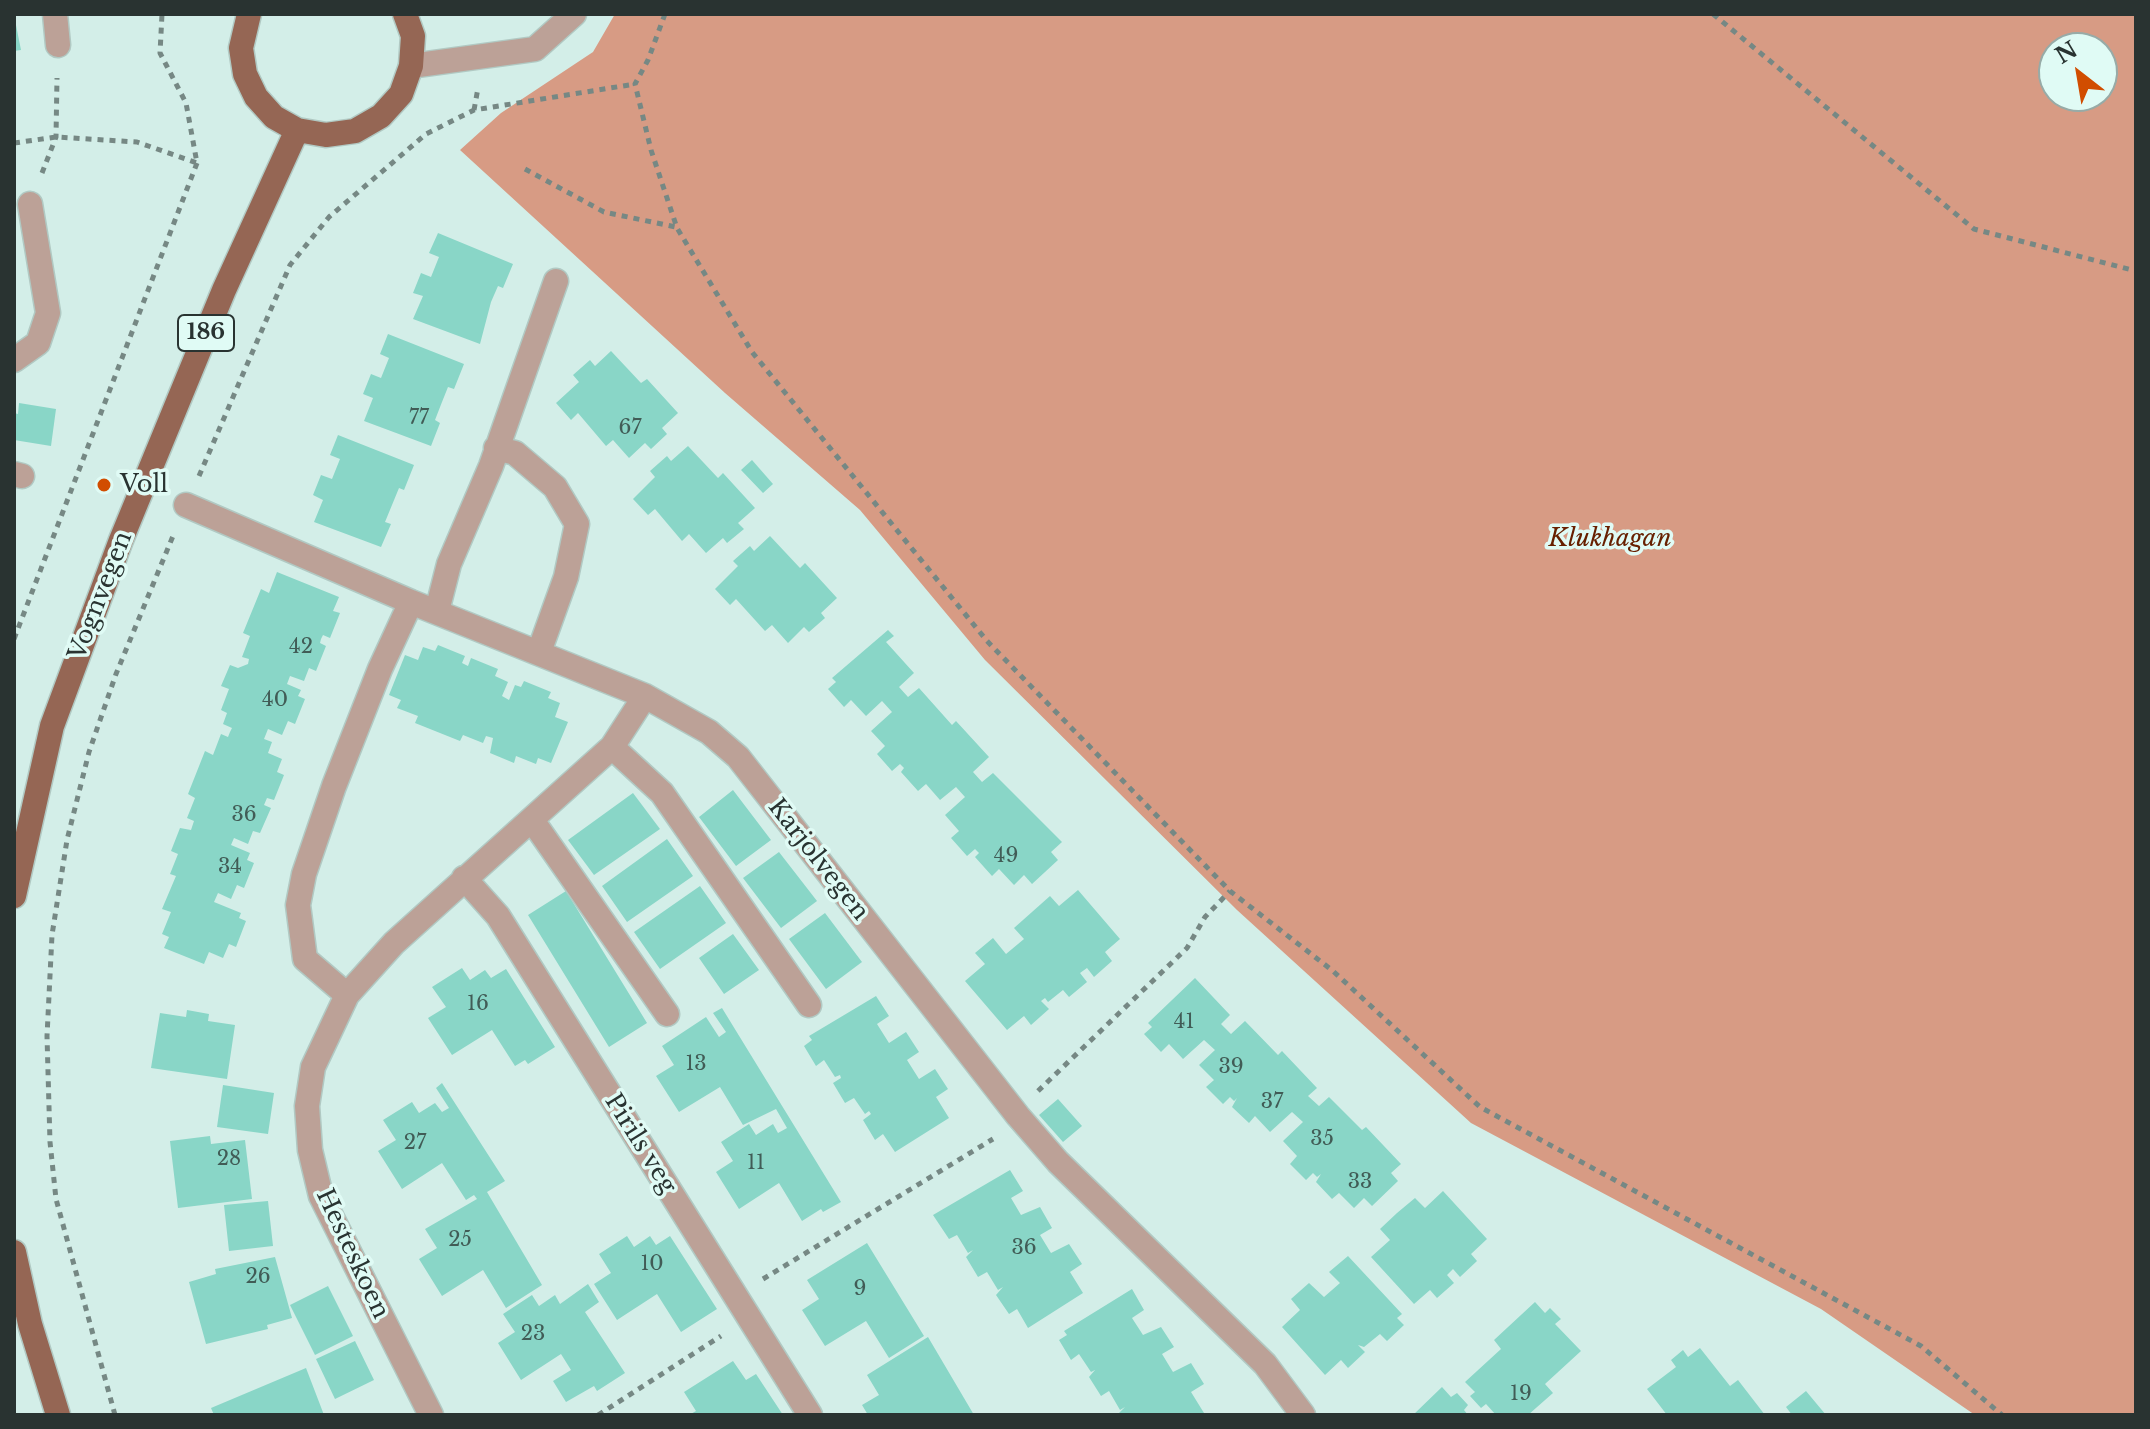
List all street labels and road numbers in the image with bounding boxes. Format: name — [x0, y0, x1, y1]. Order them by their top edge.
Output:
road number: 186 — [178, 315, 234, 351]
street label: Vognvegen — [63, 528, 139, 664]
street label: Karjolvegen — [762, 793, 874, 927]
street label: Pirils veg — [598, 1089, 682, 1199]
street label: Hesteskoen — [309, 1185, 395, 1323]

